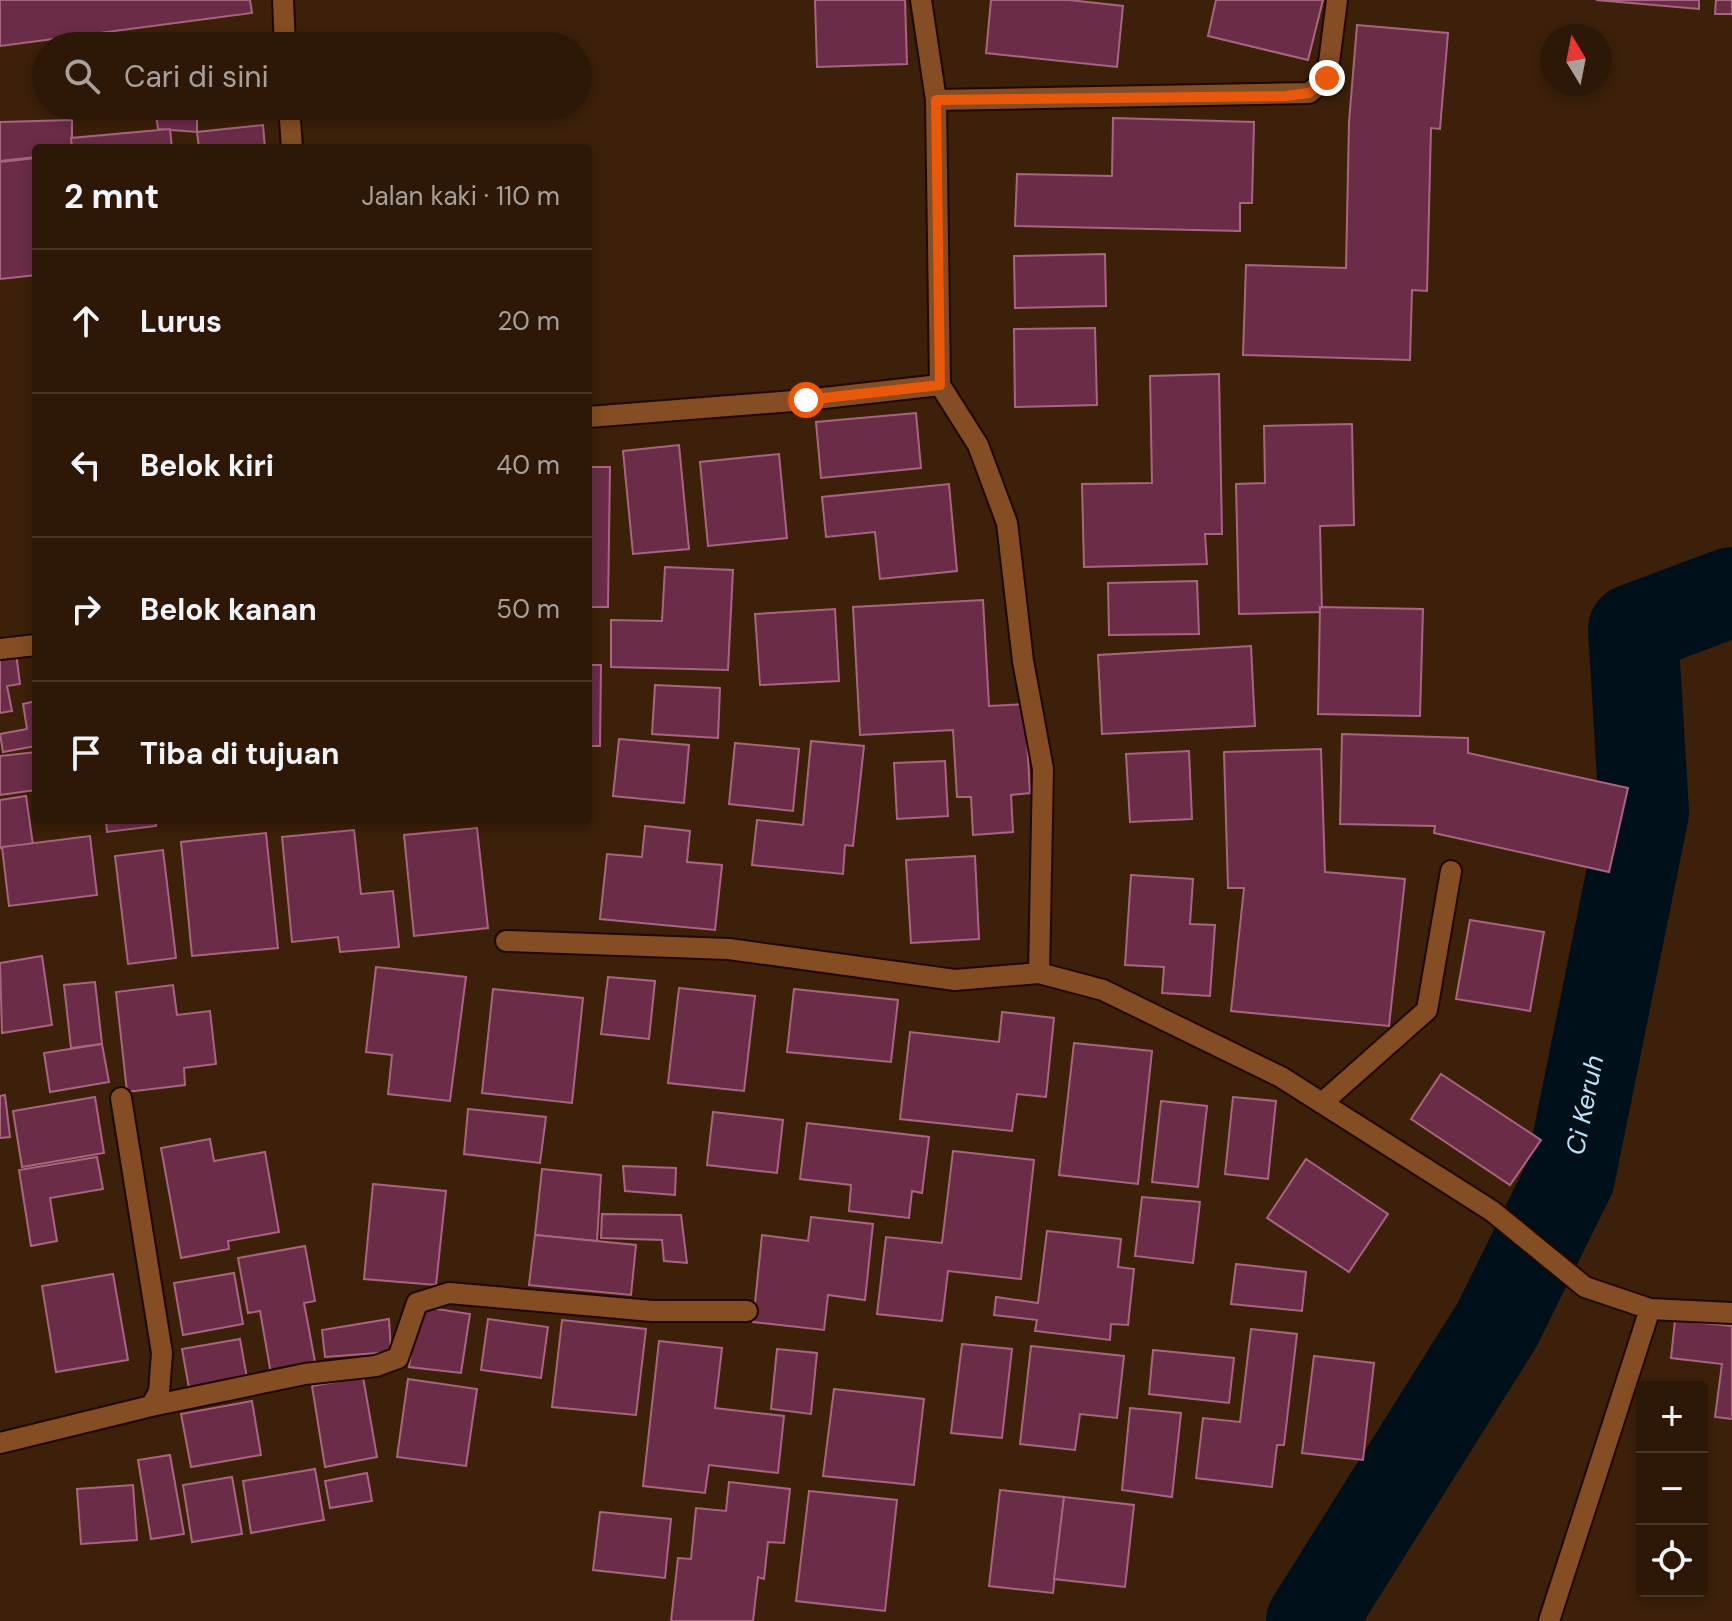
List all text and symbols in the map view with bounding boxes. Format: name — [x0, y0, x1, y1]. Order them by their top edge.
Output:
north arrow — [1540, 24, 1612, 96]
search box — [32, 32, 592, 120]
icon: search — [60, 54, 104, 98]
text: Cari di sini — [124, 57, 269, 96]
route end — [1309, 60, 1345, 96]
text: 2 mnt — [64, 174, 159, 219]
text: Jalan kaki · 110 m — [361, 179, 560, 213]
icon: ahead — [64, 299, 108, 343]
text: Lurus — [140, 302, 222, 341]
text: 20 m — [497, 304, 560, 338]
route start — [788, 382, 824, 418]
icon: left — [64, 443, 108, 487]
text: Belok kiri — [140, 446, 274, 485]
text: 40 m — [496, 448, 560, 482]
icon: right — [64, 587, 108, 631]
text: Belok kanan — [140, 590, 317, 629]
text: 50 m — [496, 592, 560, 626]
icon: arrive — [64, 731, 108, 775]
text: Tiba di tujuan — [140, 734, 340, 773]
water label: Ci Keruh — [1558, 1052, 1611, 1158]
map controls — [1636, 1381, 1708, 1597]
button: + — [1636, 1381, 1708, 1453]
button: − — [1636, 1453, 1708, 1525]
button: locate — [1636, 1525, 1708, 1597]

